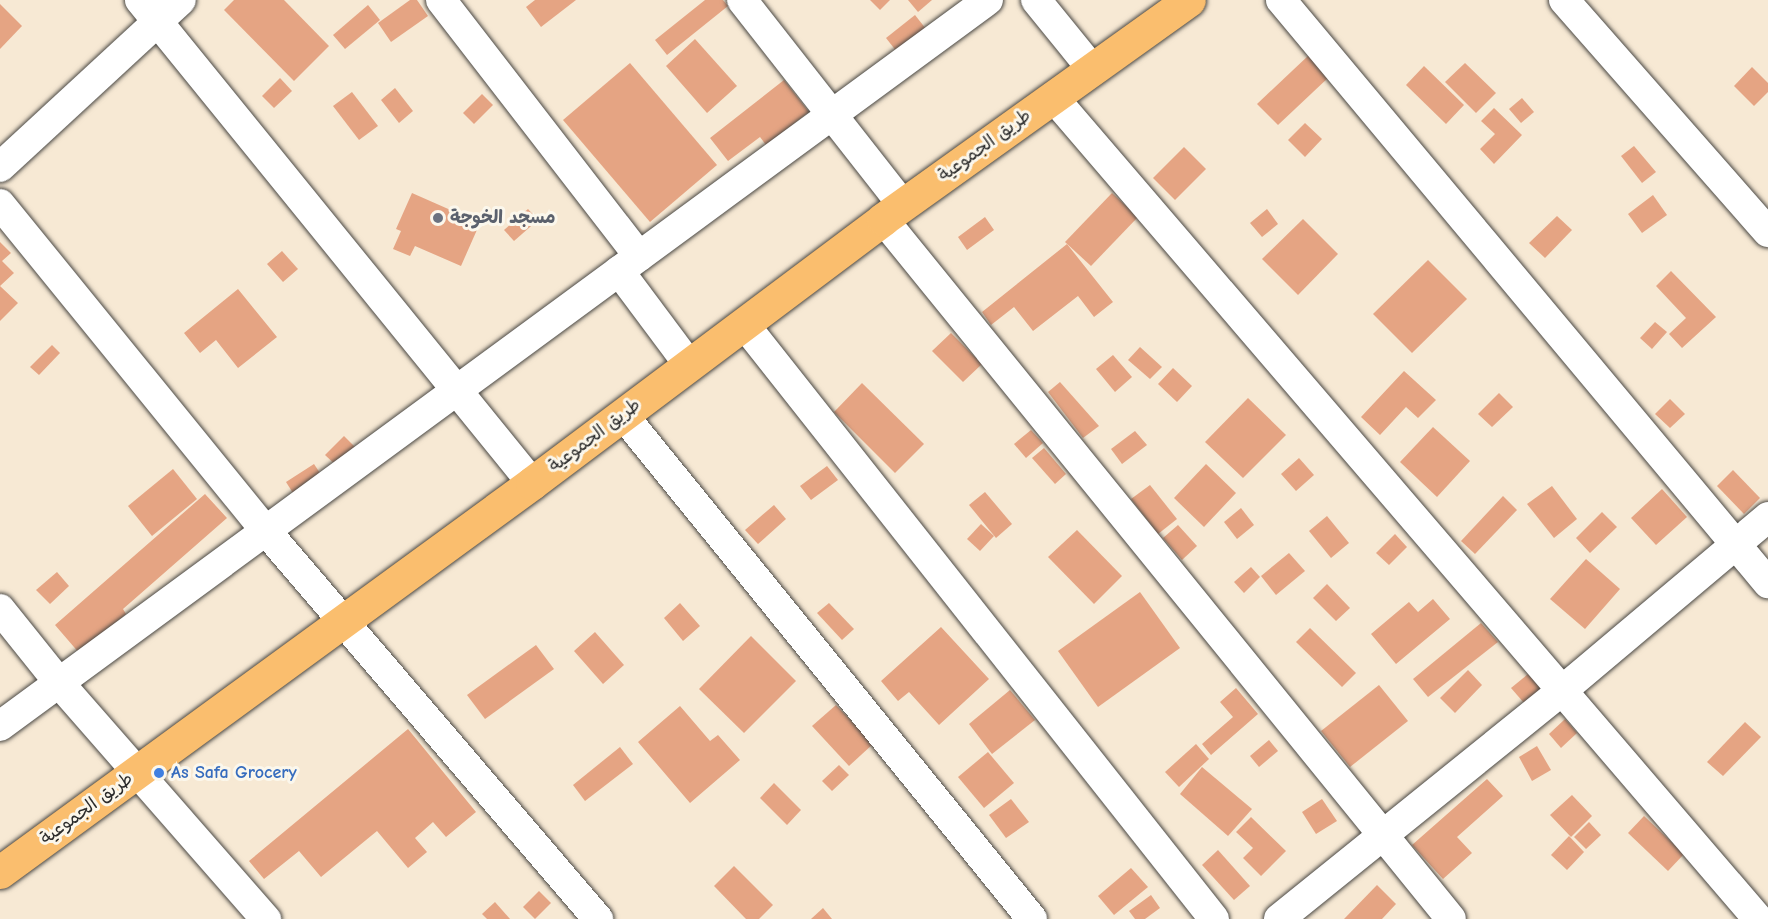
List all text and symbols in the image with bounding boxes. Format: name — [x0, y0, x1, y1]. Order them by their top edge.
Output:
street label: طريق الجموعية — [934, 105, 1036, 187]
place label: مسجد الخوجة — [450, 207, 555, 229]
marker: مسجد الخوجة — [431, 211, 445, 225]
street label: طريق الجموعية — [545, 394, 645, 478]
place label: As Safa Grocery — [171, 762, 297, 784]
marker: As Safa Grocery — [152, 766, 166, 780]
street label: طريق الجموعية — [36, 768, 138, 850]

